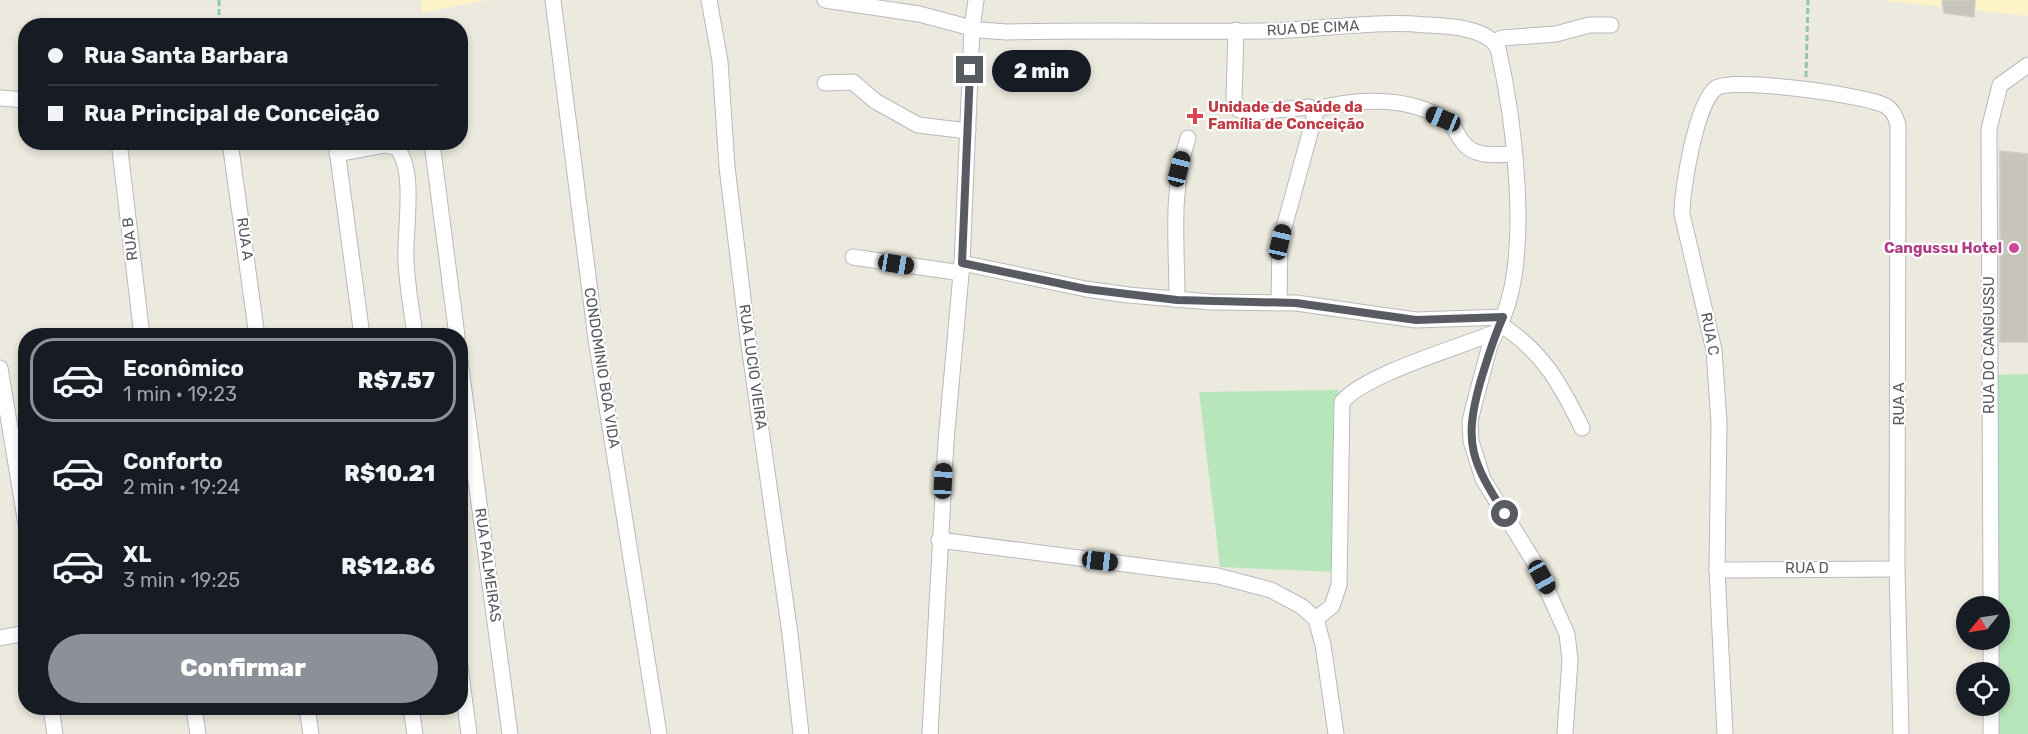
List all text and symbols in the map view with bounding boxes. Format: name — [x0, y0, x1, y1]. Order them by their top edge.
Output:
street label: RUA DE CIMA — [1266, 17, 1360, 39]
text: Rua Santa Barbara — [84, 42, 289, 69]
callout: 2 min — [991, 49, 1090, 91]
route end — [956, 56, 983, 83]
text: 2 min — [1014, 59, 1069, 83]
place label: Unidade de Saúde da Família de Conceição — [1208, 98, 1364, 133]
text: Rua Principal de Conceição — [84, 100, 380, 127]
car — [1423, 104, 1463, 134]
marker: Unidade de Saúde da Família de Conceição — [1186, 107, 1204, 125]
car — [1166, 149, 1192, 189]
street label: RUA B — [118, 216, 142, 262]
street label: RUA A — [233, 216, 257, 262]
car — [1267, 222, 1293, 262]
place label: Cangussu Hotel — [1884, 239, 2002, 257]
marker: Cangussu Hotel — [2007, 241, 2021, 255]
car — [877, 252, 915, 276]
street label: RUA DO CANGUSSU — [1980, 276, 1998, 414]
street label: CONDOMINIO BOA VIDA — [580, 286, 624, 450]
street label: RUA LUCIO VIEIRA — [735, 303, 771, 431]
street label: RUA C — [1697, 311, 1723, 357]
icon: car — [51, 353, 105, 407]
text: Econômico — [123, 355, 244, 382]
text: R$7.57 — [358, 367, 435, 394]
text: 1 min · 19:23 — [123, 382, 237, 406]
street label: RUA A — [1890, 382, 1908, 426]
icon: car — [51, 446, 105, 500]
text: Conforto — [123, 448, 223, 475]
text: R$10.21 — [344, 460, 435, 487]
car — [933, 463, 953, 499]
text: 2 min · 19:24 — [123, 475, 240, 499]
route start — [1491, 500, 1518, 527]
street label: RUA PALMEIRAS — [471, 507, 505, 623]
icon: car — [51, 539, 105, 593]
text: XL — [123, 541, 151, 568]
car — [1081, 550, 1119, 572]
text: R$12.86 — [341, 553, 435, 580]
car — [1525, 557, 1559, 597]
street label: RUA D — [1785, 559, 1829, 577]
text: 3 min · 19:25 — [123, 568, 240, 592]
north arrow — [1956, 596, 2010, 650]
map controls — [1956, 596, 2010, 716]
button: Confirmar — [48, 634, 438, 703]
button: locate — [1956, 662, 2010, 716]

